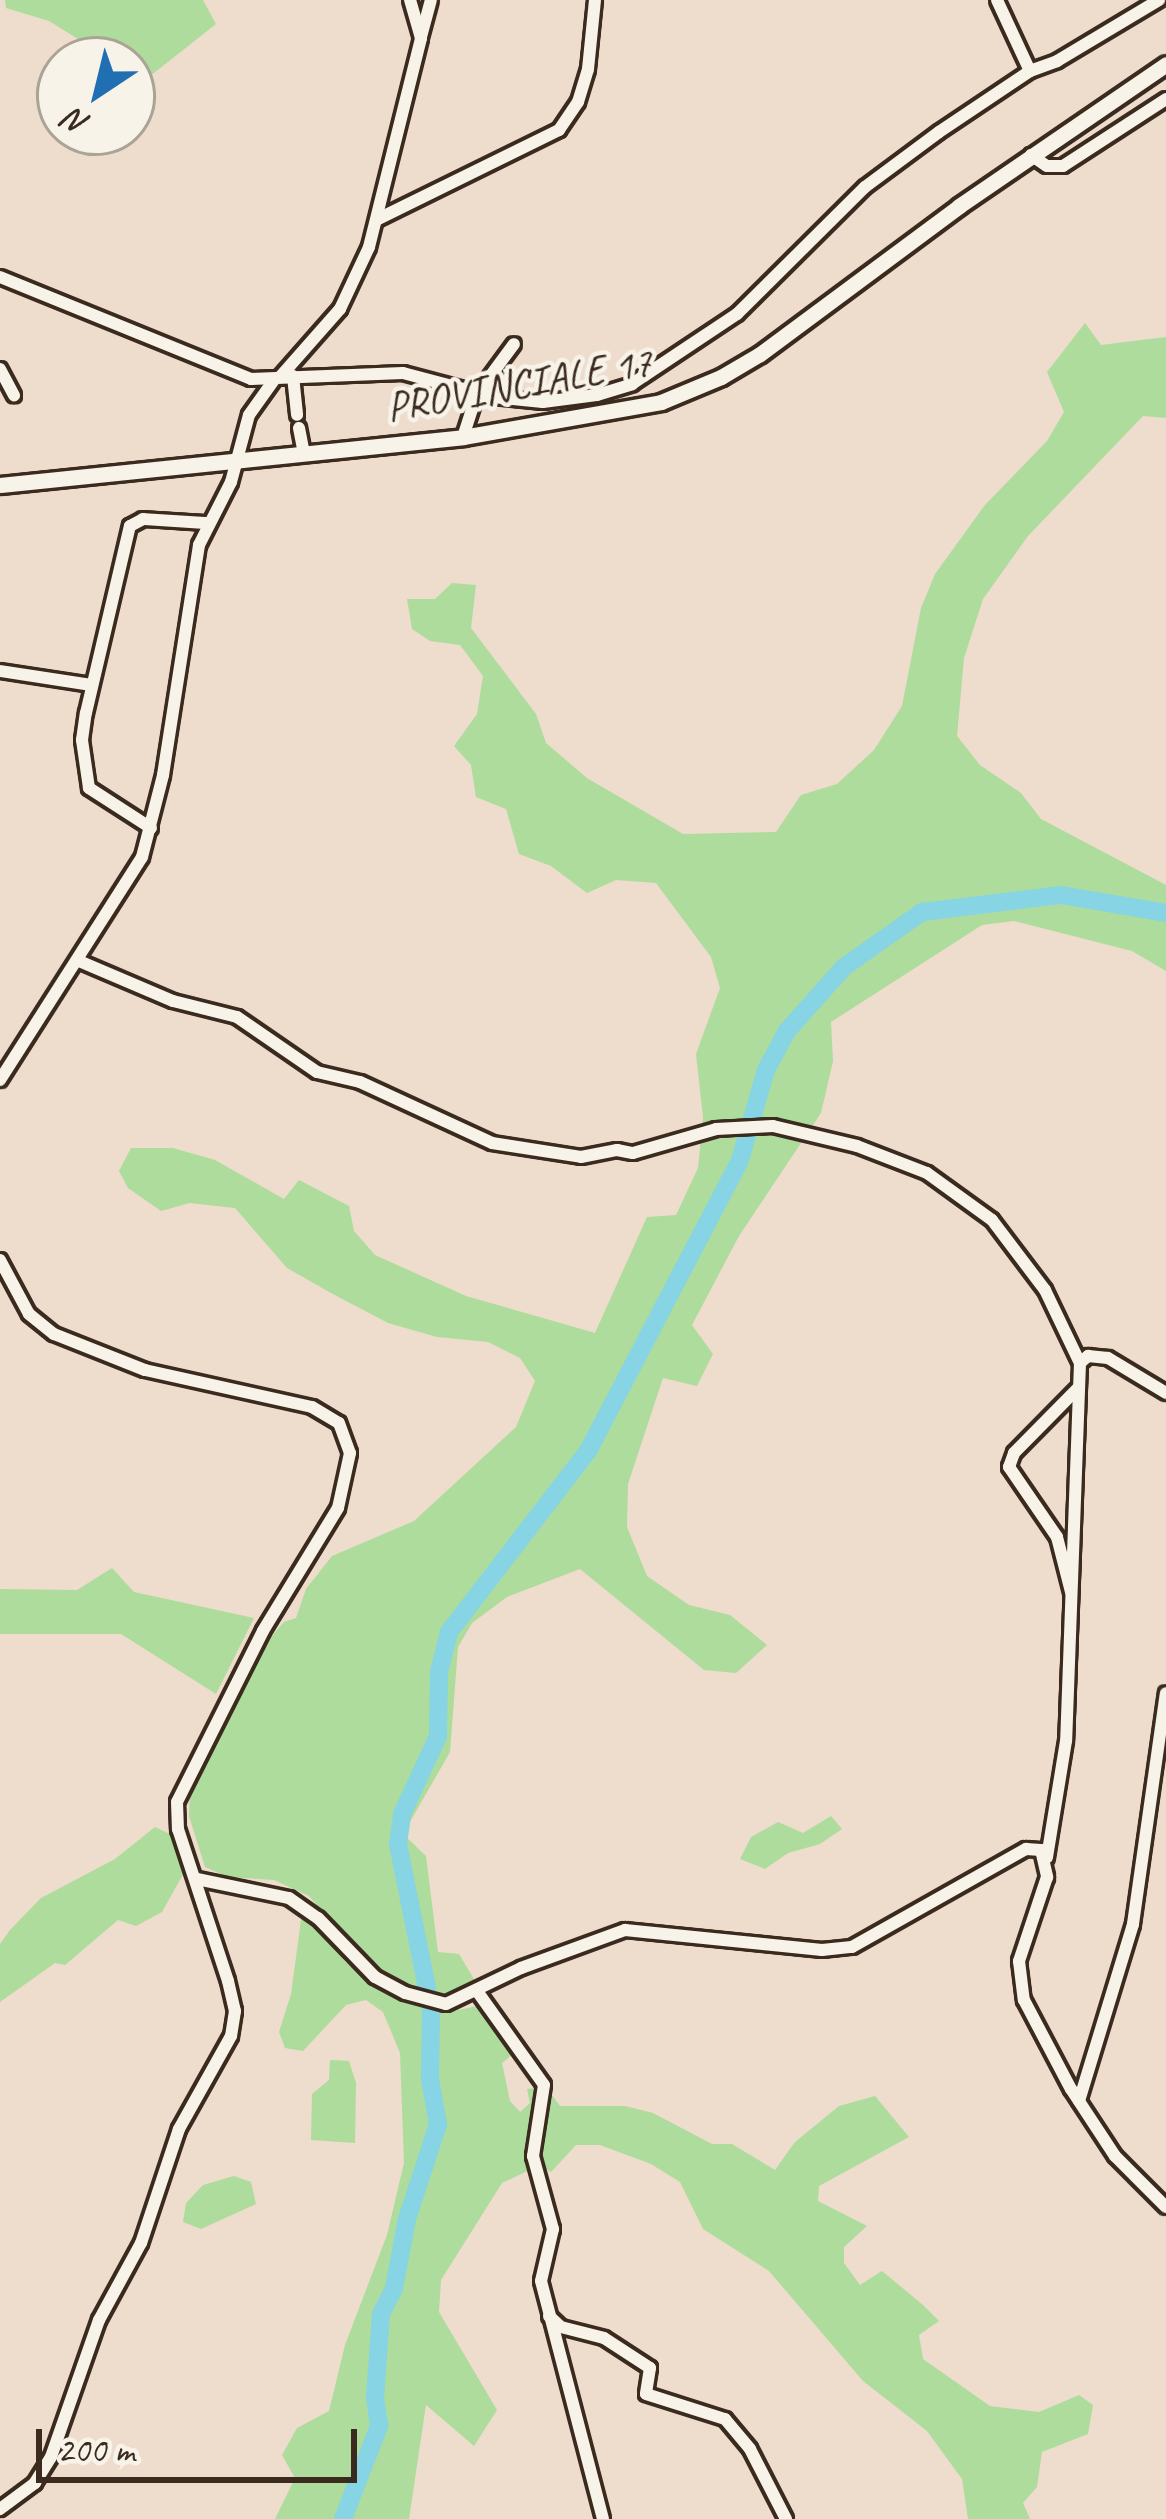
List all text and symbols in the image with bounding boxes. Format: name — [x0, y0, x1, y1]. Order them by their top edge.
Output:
north arrow — [36, 36, 156, 156]
text: N — [57, 100, 97, 146]
street label: PROVINCIALE 17 — [382, 337, 656, 433]
scale bar — [42, 2405, 363, 2479]
text: 200 m — [57, 2427, 134, 2473]

